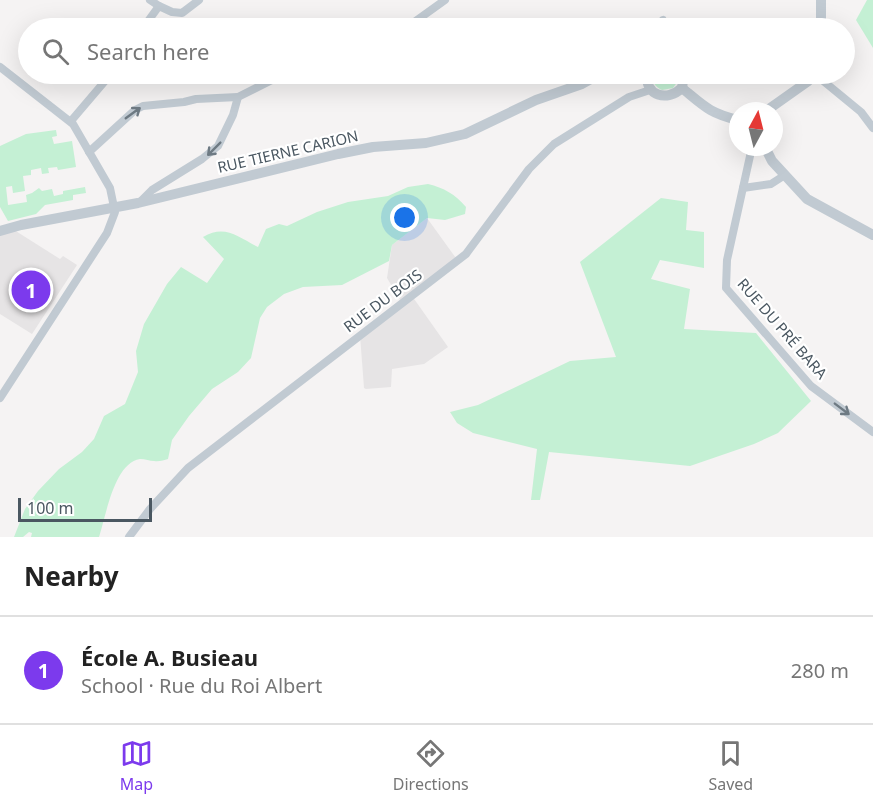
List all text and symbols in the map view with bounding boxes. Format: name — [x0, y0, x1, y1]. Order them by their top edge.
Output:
search box — [18, 18, 855, 84]
icon: search — [39, 35, 72, 68]
text: Search here — [87, 36, 209, 66]
north arrow — [729, 102, 783, 156]
one-way arrow — [125, 107, 141, 119]
street label: RUE TIERNE CARION — [215, 125, 360, 177]
one-way arrow — [206, 141, 221, 156]
your location — [390, 203, 419, 232]
street label: RUE DU BOIS — [339, 264, 426, 336]
pin: 1 — [12, 268, 51, 312]
street label: RUE DU PRÉ BARA — [733, 274, 832, 383]
one-way arrow — [833, 403, 849, 415]
scale bar — [18, 495, 152, 522]
text: 100 m — [27, 497, 74, 519]
text: Nearby — [24, 558, 119, 594]
text: École A. Busieau — [81, 642, 258, 672]
text: 1 — [38, 657, 49, 684]
text: 280 m — [791, 657, 849, 684]
text: School · Rue du Roi Albert — [81, 672, 322, 699]
tab: Map — [120, 737, 153, 795]
tab: Directions — [393, 737, 469, 795]
tab: Saved — [708, 737, 753, 795]

